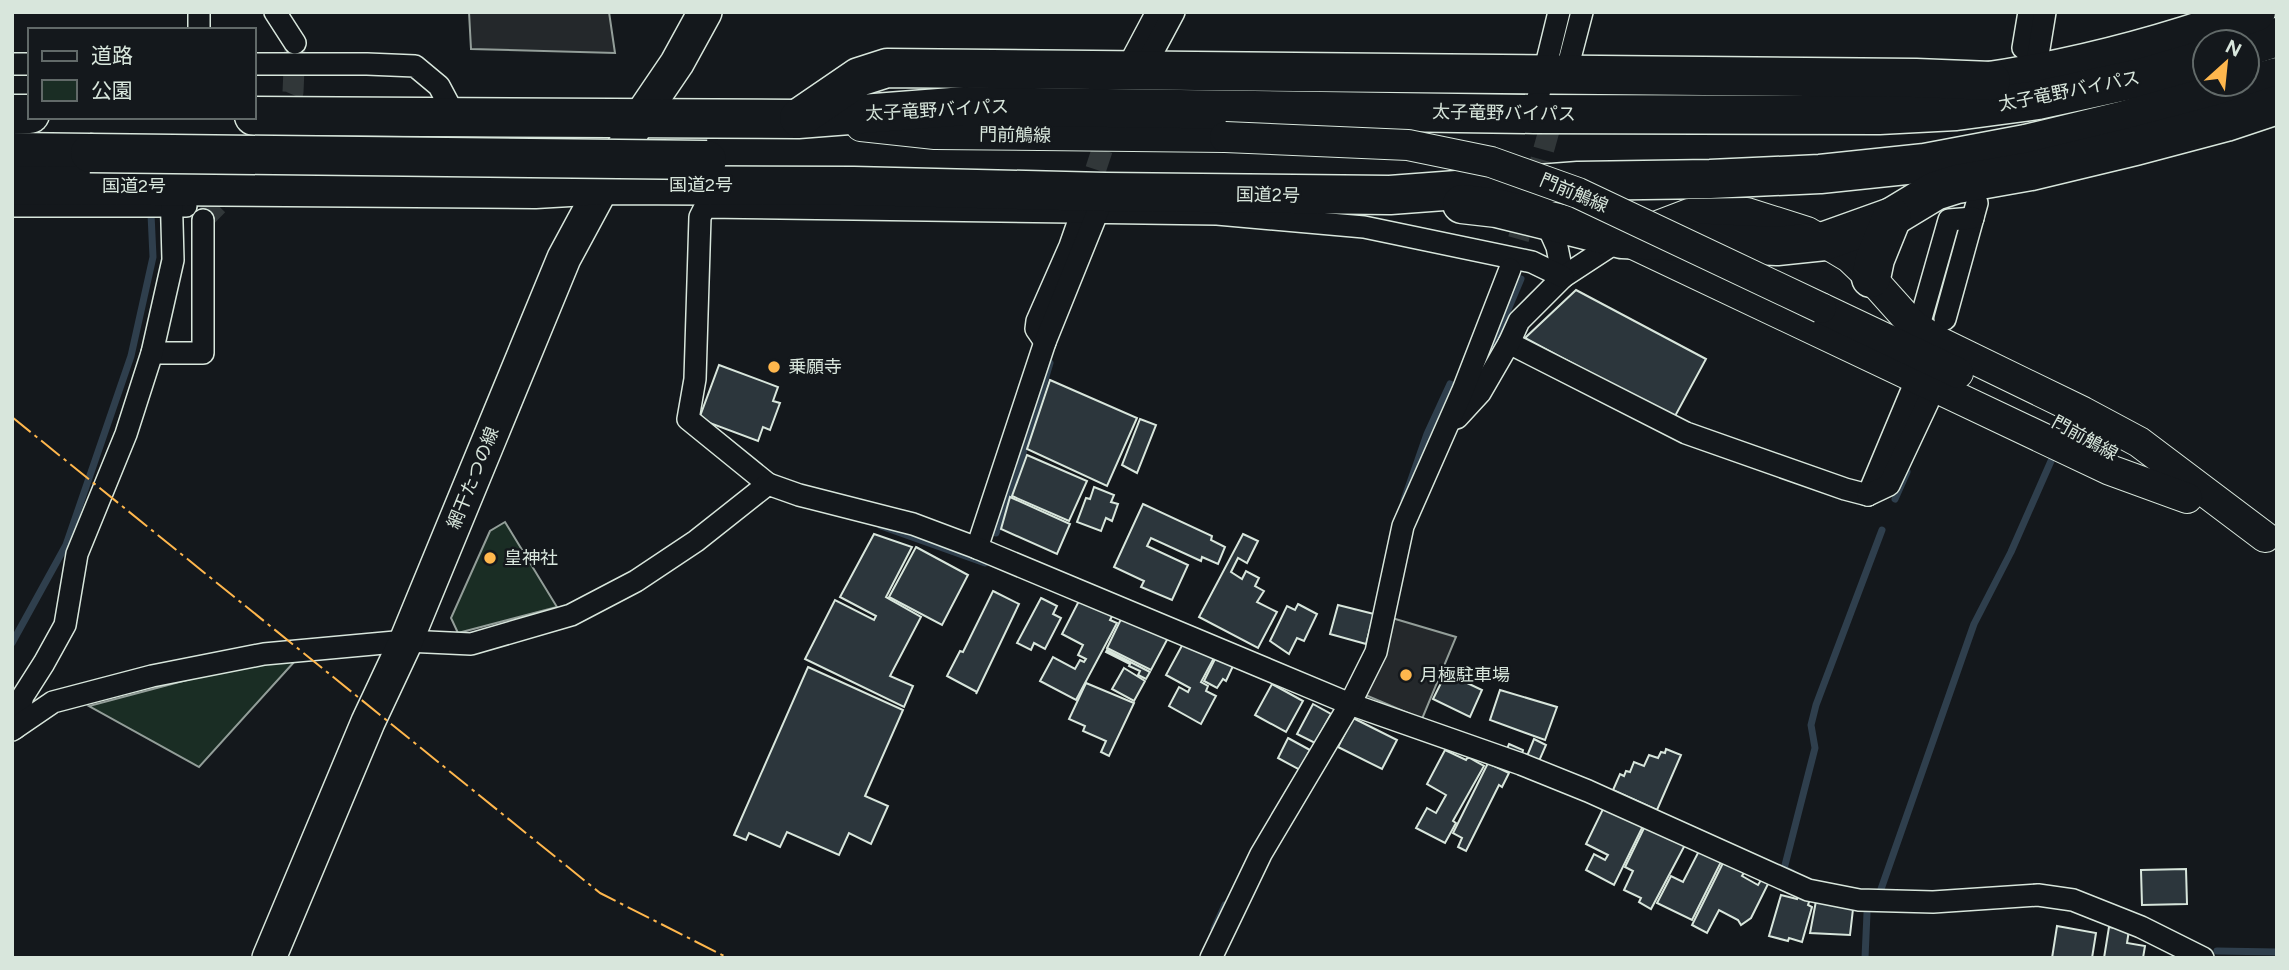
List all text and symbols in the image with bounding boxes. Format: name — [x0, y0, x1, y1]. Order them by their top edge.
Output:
legend — [28, 28, 256, 119]
north arrow — [2191, 28, 2261, 98]
text: N — [2222, 35, 2245, 62]
text: 道路 — [91, 43, 133, 68]
street label: 太子竜野バイパス — [1996, 66, 2142, 116]
text: 公園 — [91, 78, 133, 103]
street label: 太子竜野バイパス — [865, 95, 1009, 125]
street label: 太子竜野バイパス — [1432, 101, 1576, 125]
street label: 門前鵤線 — [979, 123, 1051, 147]
street label: 門前鵤線 — [1537, 169, 1611, 217]
street label: 国道2号 — [669, 174, 733, 196]
street label: 国道2号 — [102, 175, 166, 197]
street label: 国道2号 — [1236, 183, 1300, 207]
place label: 乗願寺 — [788, 356, 842, 378]
marker: 乗願寺 — [766, 359, 782, 375]
street label: 門前鵤線 — [2048, 411, 2122, 465]
street label: 網干たつの線 — [443, 424, 503, 532]
place label: 皇神社 — [504, 547, 558, 569]
marker: 皇神社 — [482, 550, 498, 566]
place label: 月極駐車場 — [1420, 664, 1510, 686]
marker: 月極駐車場 — [1398, 667, 1414, 683]

